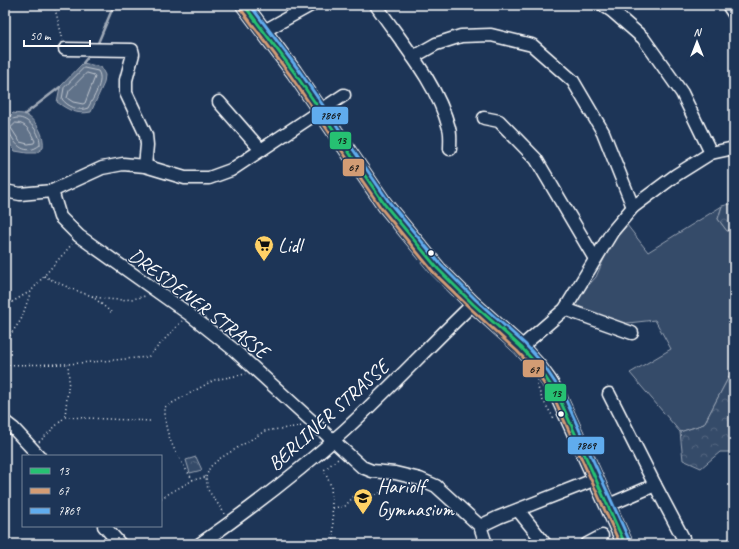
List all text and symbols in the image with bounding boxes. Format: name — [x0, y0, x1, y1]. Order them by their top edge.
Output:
scale bar — [24, 22, 90, 48]
north arrow — [677, 22, 717, 62]
text: N — [694, 25, 703, 39]
text: 50 m — [30, 28, 52, 44]
line badge: 7869 — [311, 106, 349, 125]
text: 7869 — [320, 108, 341, 122]
line badge: 13 — [329, 131, 352, 150]
text: 13 — [336, 133, 347, 147]
line badge: 67 — [342, 158, 365, 177]
text: 67 — [348, 160, 359, 174]
place label: Lidl — [278, 233, 305, 258]
supermarket icon: Lidl — [253, 234, 275, 262]
street label: DRESDENER STRASSE — [124, 243, 276, 366]
unlabelled marker — [426, 248, 436, 258]
street label: BERLINER STRASSE — [263, 353, 396, 476]
line badge: 67 — [522, 359, 545, 378]
text: 67 — [529, 362, 540, 376]
line badge: 13 — [544, 383, 567, 402]
text: 13 — [551, 386, 562, 400]
unlabelled marker — [556, 409, 566, 419]
line badge: 7869 — [567, 436, 605, 455]
text: 7869 — [576, 438, 597, 452]
legend — [22, 455, 162, 527]
text: 13 — [58, 463, 70, 479]
place label: Hariolf Gymnasium — [377, 474, 455, 522]
text: 67 — [58, 483, 69, 499]
school or university icon: Hariolf Gymnasium — [352, 487, 374, 515]
text: 7869 — [58, 503, 81, 519]

